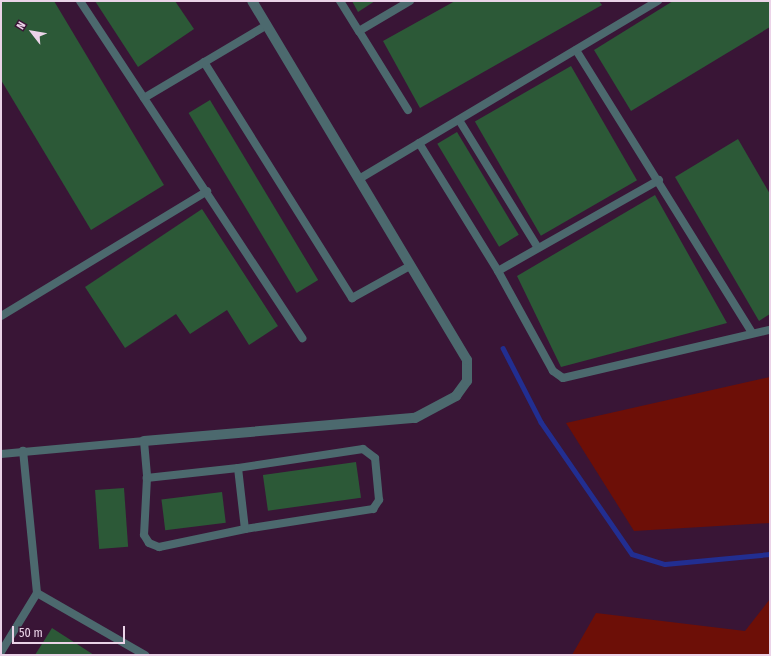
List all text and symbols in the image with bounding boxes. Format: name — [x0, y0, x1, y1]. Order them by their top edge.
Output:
north arrow — [12, 12, 52, 52]
text: N — [14, 19, 29, 32]
scale bar — [14, 618, 127, 644]
text: 50 m — [19, 626, 43, 640]

